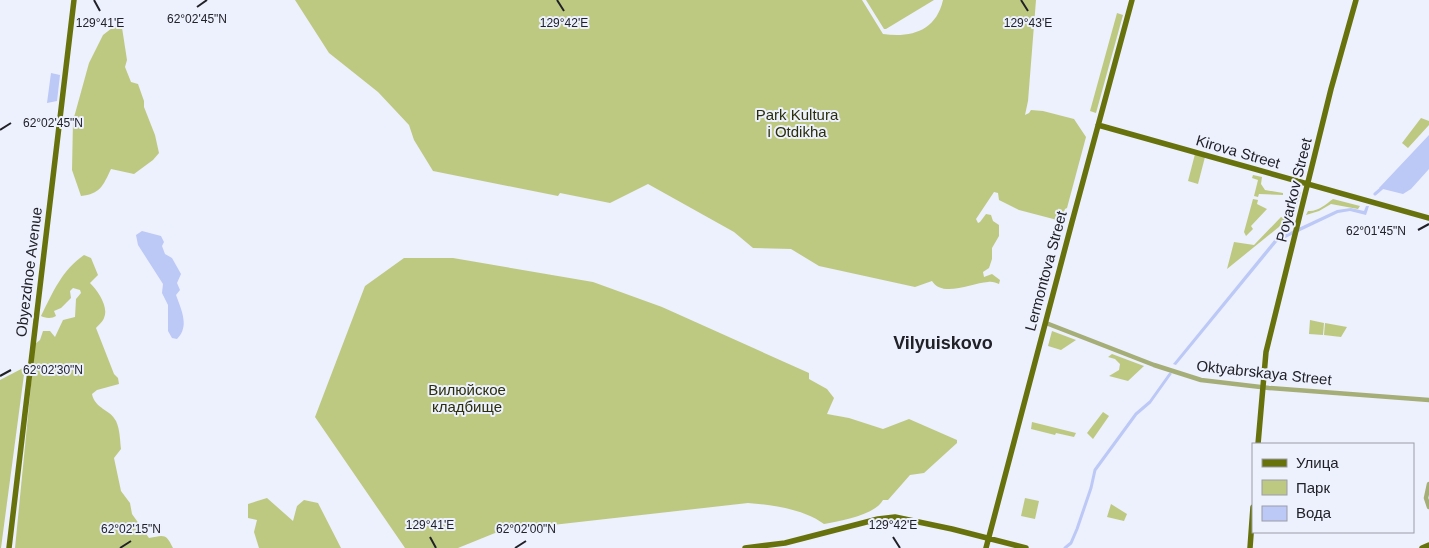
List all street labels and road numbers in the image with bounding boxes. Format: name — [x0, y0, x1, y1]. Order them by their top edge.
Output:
street label: Kirova Street — [1194, 131, 1283, 172]
street label: Poyarkov Street — [1272, 135, 1315, 244]
street label: Obyezdnoe Avenue — [12, 206, 45, 338]
street label: Lermontova Street — [1021, 208, 1070, 333]
street label: Oktyabrskaya Street — [1196, 357, 1333, 388]

